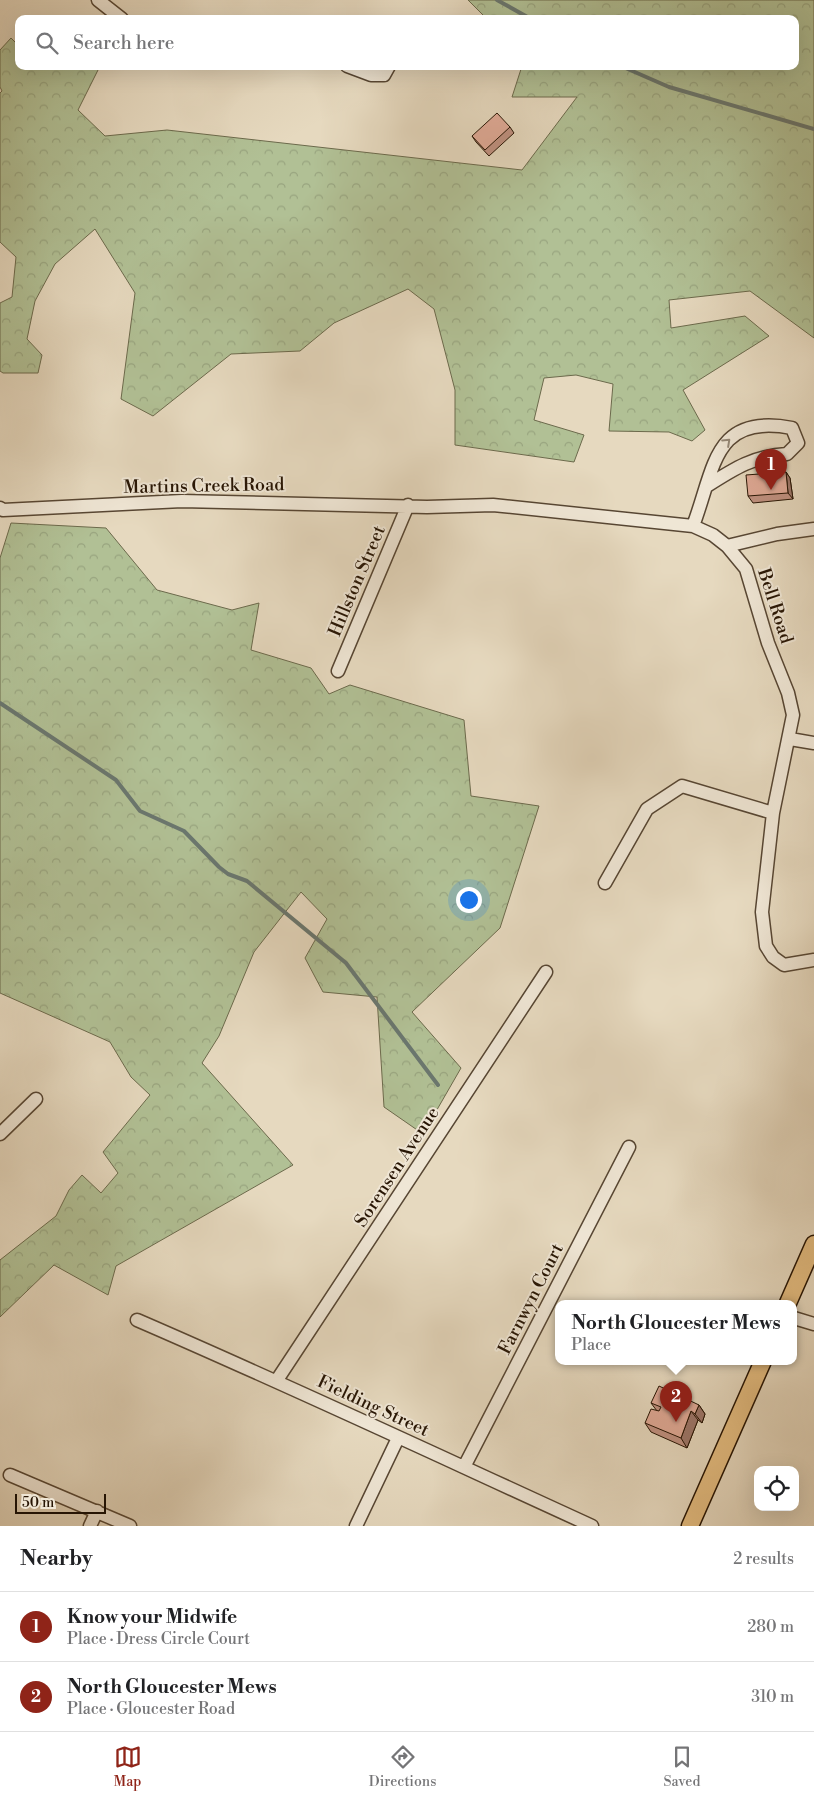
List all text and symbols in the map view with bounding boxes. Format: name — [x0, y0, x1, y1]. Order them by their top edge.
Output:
search box — [15, 15, 799, 70]
icon: search — [33, 29, 61, 57]
text: Search here — [73, 31, 174, 55]
one-way arrow — [721, 439, 730, 448]
pin: 1 — [755, 449, 787, 490]
street label: Martins Creek Road — [123, 473, 285, 499]
street label: Hillston Street — [323, 521, 391, 640]
street label: Bell Road — [752, 564, 798, 647]
your location — [456, 887, 482, 913]
street label: Sorensen Avenue — [350, 1103, 444, 1231]
street label: Farnwyn Court — [493, 1239, 569, 1358]
popup — [555, 1300, 797, 1365]
text: North Gloucester Mews — [571, 1311, 781, 1335]
text: Place — [571, 1335, 611, 1355]
street label: Fielding Street — [313, 1370, 433, 1442]
pin: 2 — [660, 1381, 692, 1422]
map controls — [754, 1466, 799, 1511]
button: locate — [754, 1466, 799, 1511]
scale bar — [15, 1491, 106, 1514]
text: 50 m — [22, 1494, 54, 1512]
text: Nearby — [20, 1546, 93, 1572]
text: 2 results — [733, 1549, 794, 1569]
text: Know your Midwife — [67, 1605, 237, 1629]
text: 1 — [32, 1617, 40, 1637]
text: 280 m — [747, 1617, 794, 1637]
text: Place · Dress Circle Court — [67, 1629, 250, 1649]
text: North Gloucester Mews — [67, 1675, 277, 1699]
text: 2 — [31, 1687, 41, 1707]
text: 310 m — [751, 1687, 794, 1707]
text: Place · Gloucester Road — [67, 1699, 235, 1719]
tab: Map — [114, 1743, 142, 1791]
tab: Directions — [369, 1743, 436, 1791]
tab: Saved — [664, 1743, 700, 1791]

